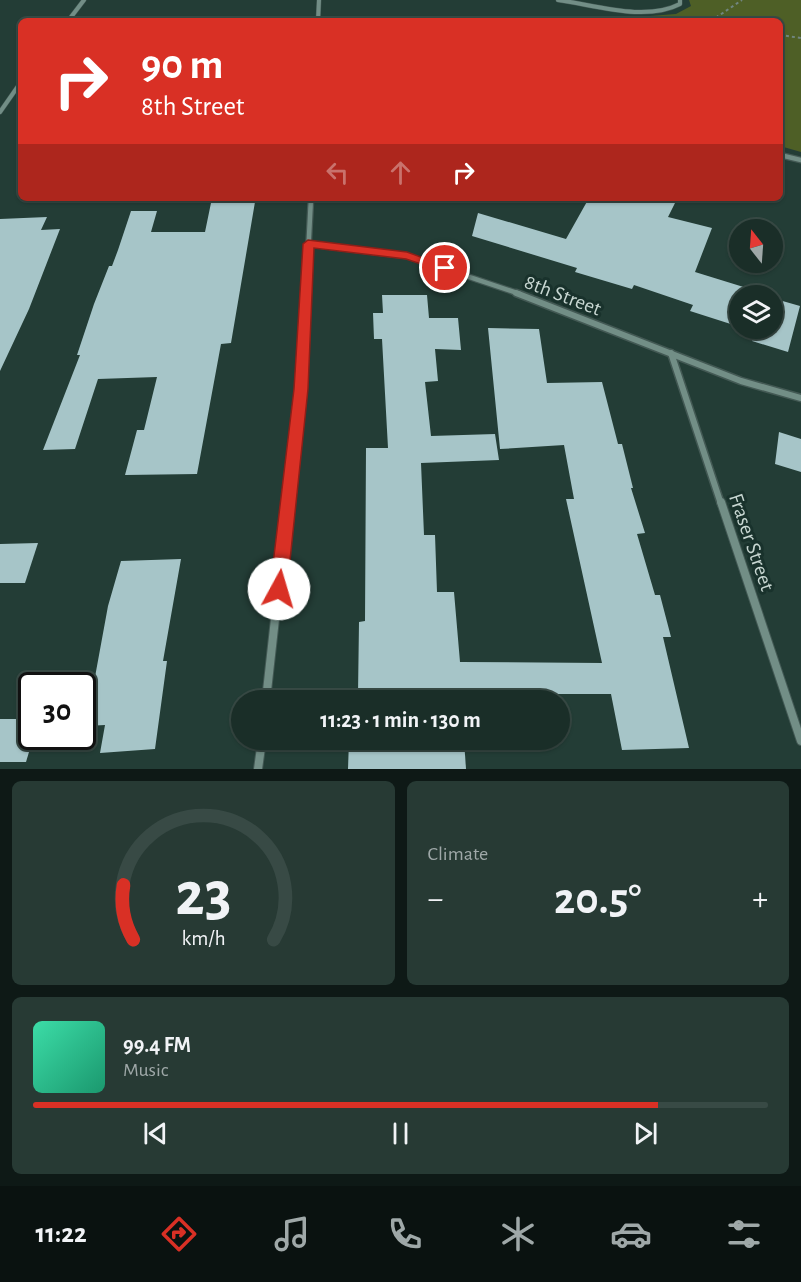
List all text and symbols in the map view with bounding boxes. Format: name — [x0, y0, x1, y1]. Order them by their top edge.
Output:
icon: right — [42, 42, 120, 120]
text: 90 m — [141, 44, 223, 86]
text: 8th Street — [141, 93, 244, 120]
icon: left — [321, 156, 354, 189]
icon: ahead — [384, 156, 417, 189]
icon: right — [447, 156, 480, 189]
north arrow — [729, 219, 783, 273]
map controls — [729, 219, 783, 339]
pin — [419, 242, 470, 293]
icon: arrive — [428, 251, 461, 284]
street label: 8th Street — [521, 271, 604, 320]
button: layers — [729, 285, 783, 339]
street label: Fraser Street — [725, 491, 778, 594]
position arrow — [247, 557, 311, 621]
speed limit sign: 30 — [18, 672, 96, 750]
text: 11:23 · 1 min · 130 m — [320, 709, 481, 731]
text: Climate — [428, 844, 488, 864]
text: 23 — [175, 864, 231, 926]
text: 20.5° — [554, 877, 642, 922]
text: − — [428, 883, 443, 916]
text: + — [752, 883, 768, 916]
text: km/h — [181, 928, 225, 949]
text: 99.4 FM — [123, 1034, 191, 1056]
text: Music — [123, 1060, 169, 1080]
icon: previous — [139, 1117, 172, 1150]
icon: pause — [384, 1117, 417, 1150]
icon: next — [629, 1117, 662, 1150]
icon: directions — [158, 1213, 200, 1255]
icon: music — [271, 1213, 313, 1255]
icon: phone — [384, 1213, 426, 1255]
icon: climate — [497, 1213, 539, 1255]
icon: car — [610, 1213, 652, 1255]
icon: filters — [723, 1213, 765, 1255]
text: 11:22 — [36, 1220, 87, 1247]

